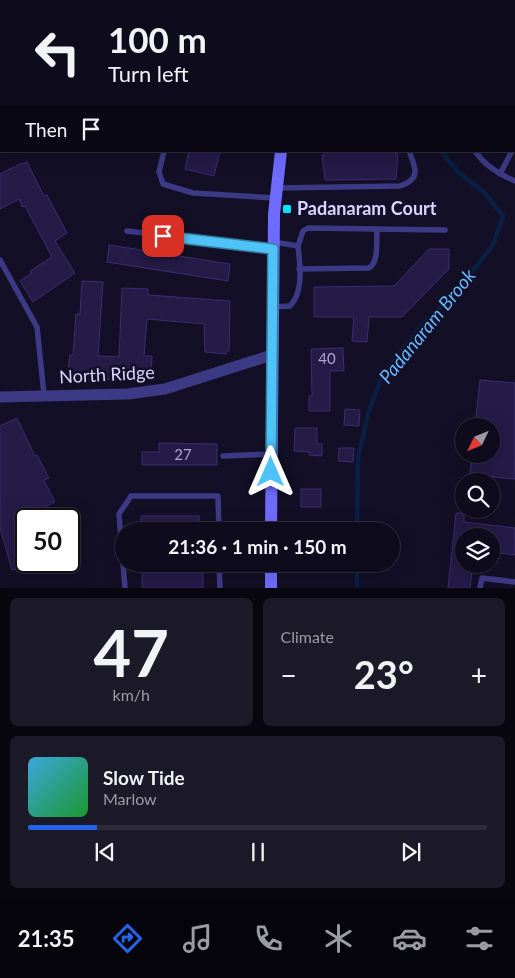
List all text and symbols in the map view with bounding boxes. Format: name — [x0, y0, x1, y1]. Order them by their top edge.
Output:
text: 100 m — [108, 18, 207, 60]
icon: left — [25, 20, 90, 85]
text: Turn left — [108, 60, 189, 87]
icon: arrive — [77, 115, 105, 143]
text: Then — [25, 118, 67, 141]
place label: Padanaram Court — [297, 197, 437, 219]
marker: Padanaram Court — [281, 203, 293, 215]
pin — [142, 215, 184, 257]
icon: arrive — [149, 222, 177, 250]
water label: Padanaram Brook — [373, 263, 480, 387]
house number: 40 — [318, 349, 336, 367]
street label: North Ridge — [59, 361, 155, 387]
north arrow — [455, 418, 500, 462]
map controls — [455, 418, 500, 573]
house number: 27 — [174, 445, 192, 463]
position arrow — [244, 445, 296, 497]
button: search — [455, 473, 500, 518]
speed limit sign: 50 — [15, 508, 80, 573]
button: layers — [455, 528, 500, 573]
text: 21:36 · 1 min · 150 m — [168, 535, 347, 558]
text: 47 — [94, 613, 169, 691]
text: Climate — [281, 627, 334, 646]
text: 23° — [354, 651, 414, 697]
text: − — [281, 658, 297, 692]
text: + — [471, 658, 487, 692]
text: km/h — [113, 685, 150, 704]
text: Slow Tide — [103, 766, 185, 789]
text: Marlow — [103, 789, 157, 808]
icon: previous — [91, 838, 119, 866]
icon: pause — [244, 838, 272, 866]
icon: next — [397, 838, 425, 866]
icon: directions — [110, 921, 145, 956]
icon: music — [180, 921, 215, 956]
icon: phone — [251, 921, 286, 956]
icon: climate — [321, 921, 356, 956]
icon: car — [392, 921, 427, 956]
icon: filters — [462, 921, 497, 956]
text: 21:35 — [18, 925, 74, 952]

